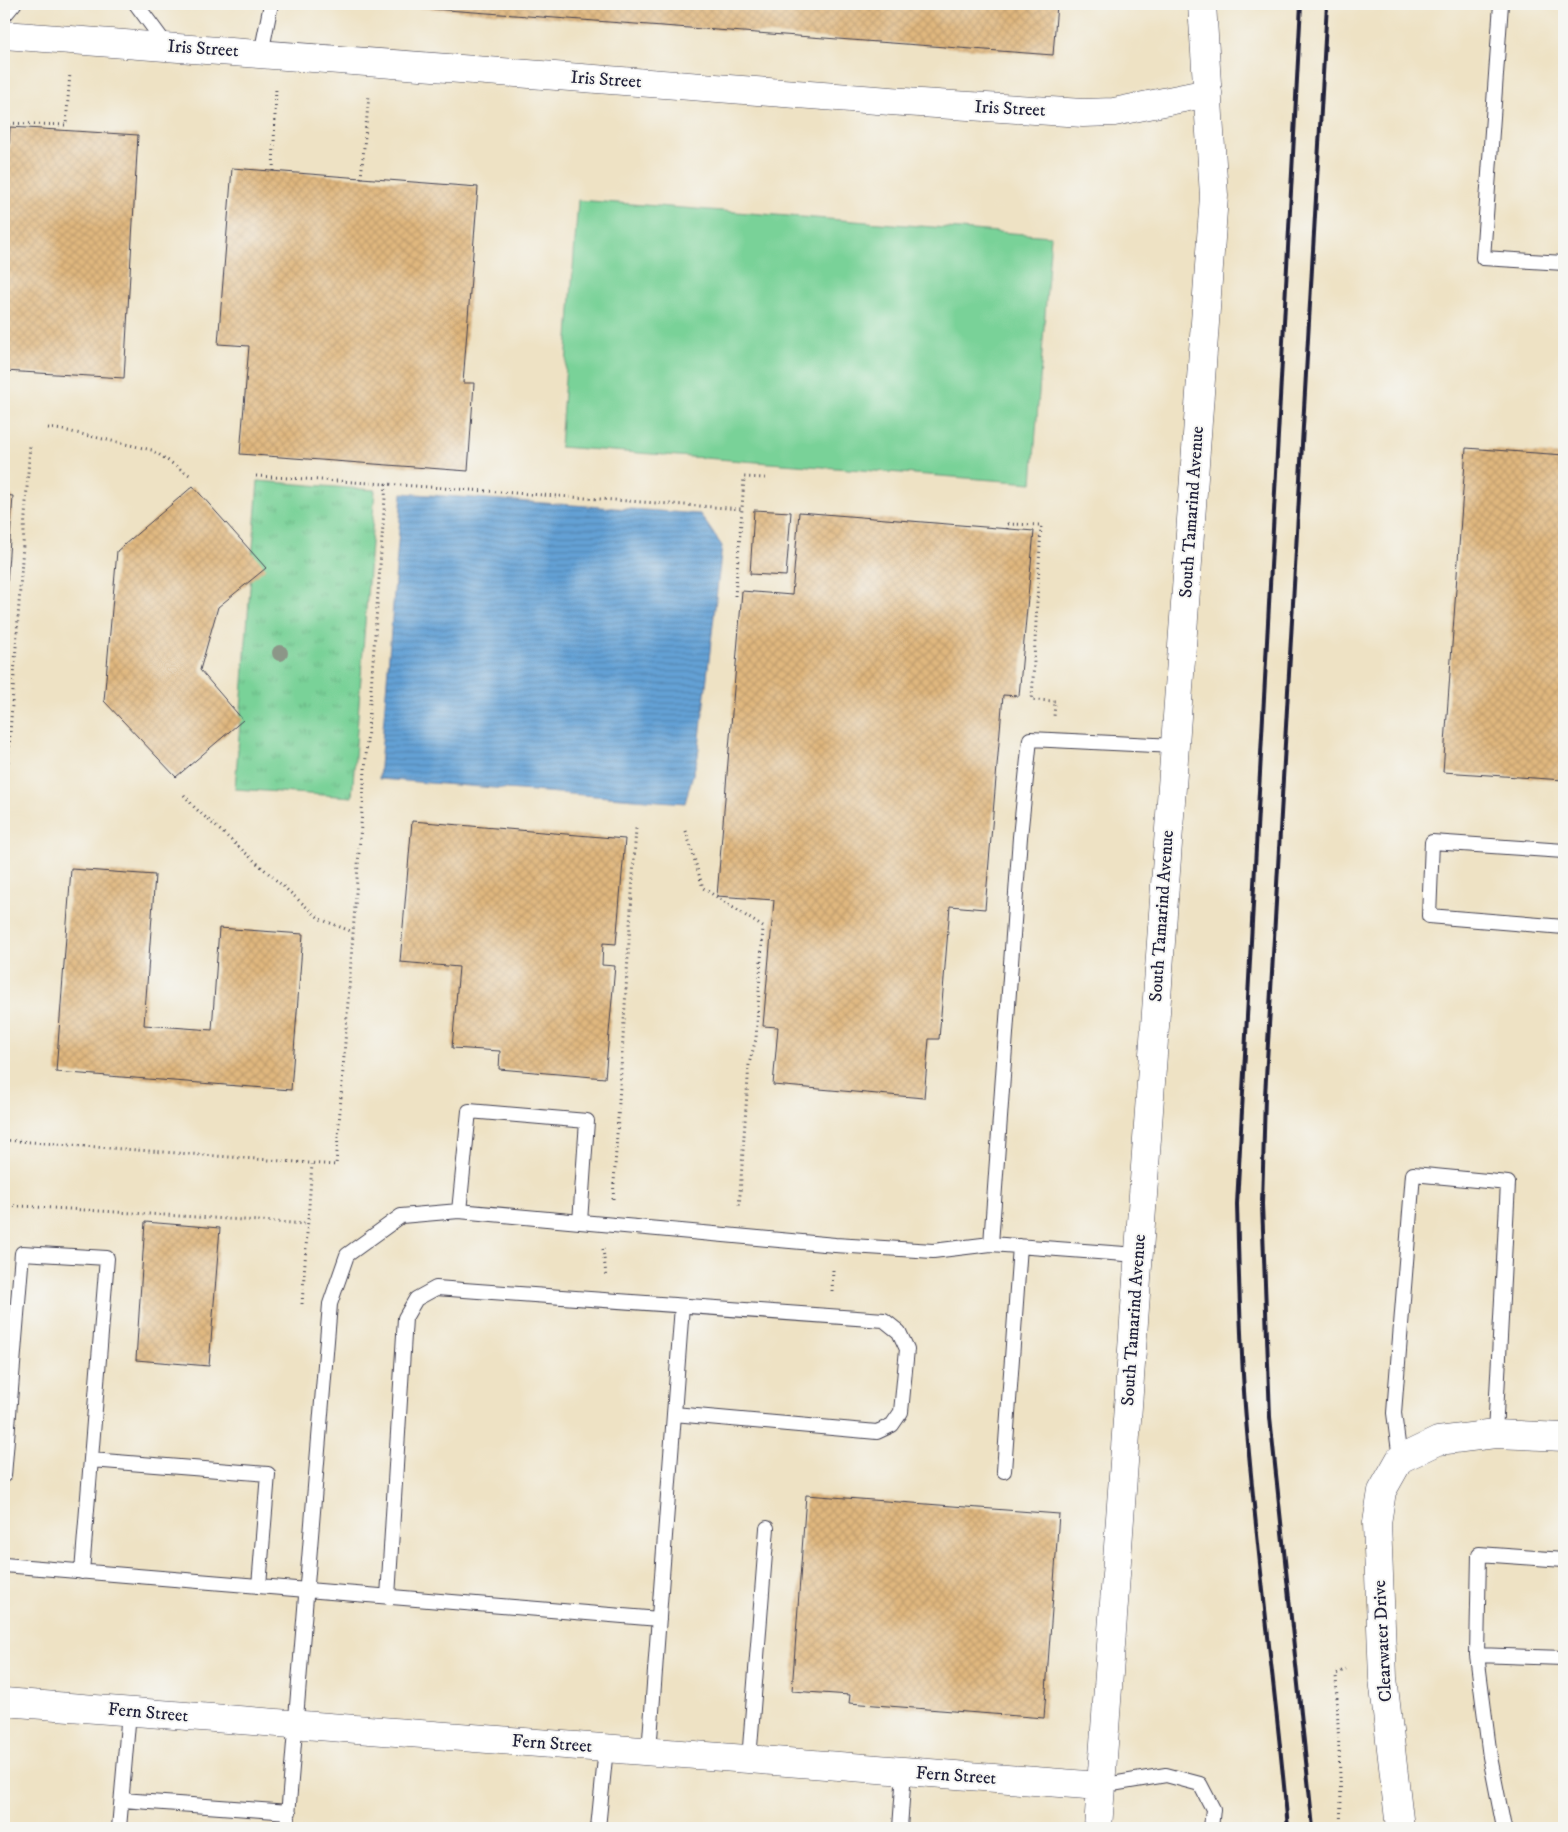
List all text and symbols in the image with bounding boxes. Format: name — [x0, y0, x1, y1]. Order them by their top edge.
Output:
street label: Iris Street — [167, 36, 240, 62]
street label: Iris Street — [570, 67, 643, 93]
street label: Iris Street — [974, 96, 1046, 122]
street label: South Tamarind Avenue — [1175, 425, 1209, 599]
street label: South Tamarind Avenue — [1145, 829, 1179, 1003]
street label: South Tamarind Avenue — [1117, 1233, 1151, 1407]
street label: Clearwater Drive — [1369, 1579, 1397, 1703]
street label: Fern Street — [107, 1699, 189, 1727]
street label: Fern Street — [511, 1730, 593, 1758]
street label: Fern Street — [915, 1762, 997, 1790]

